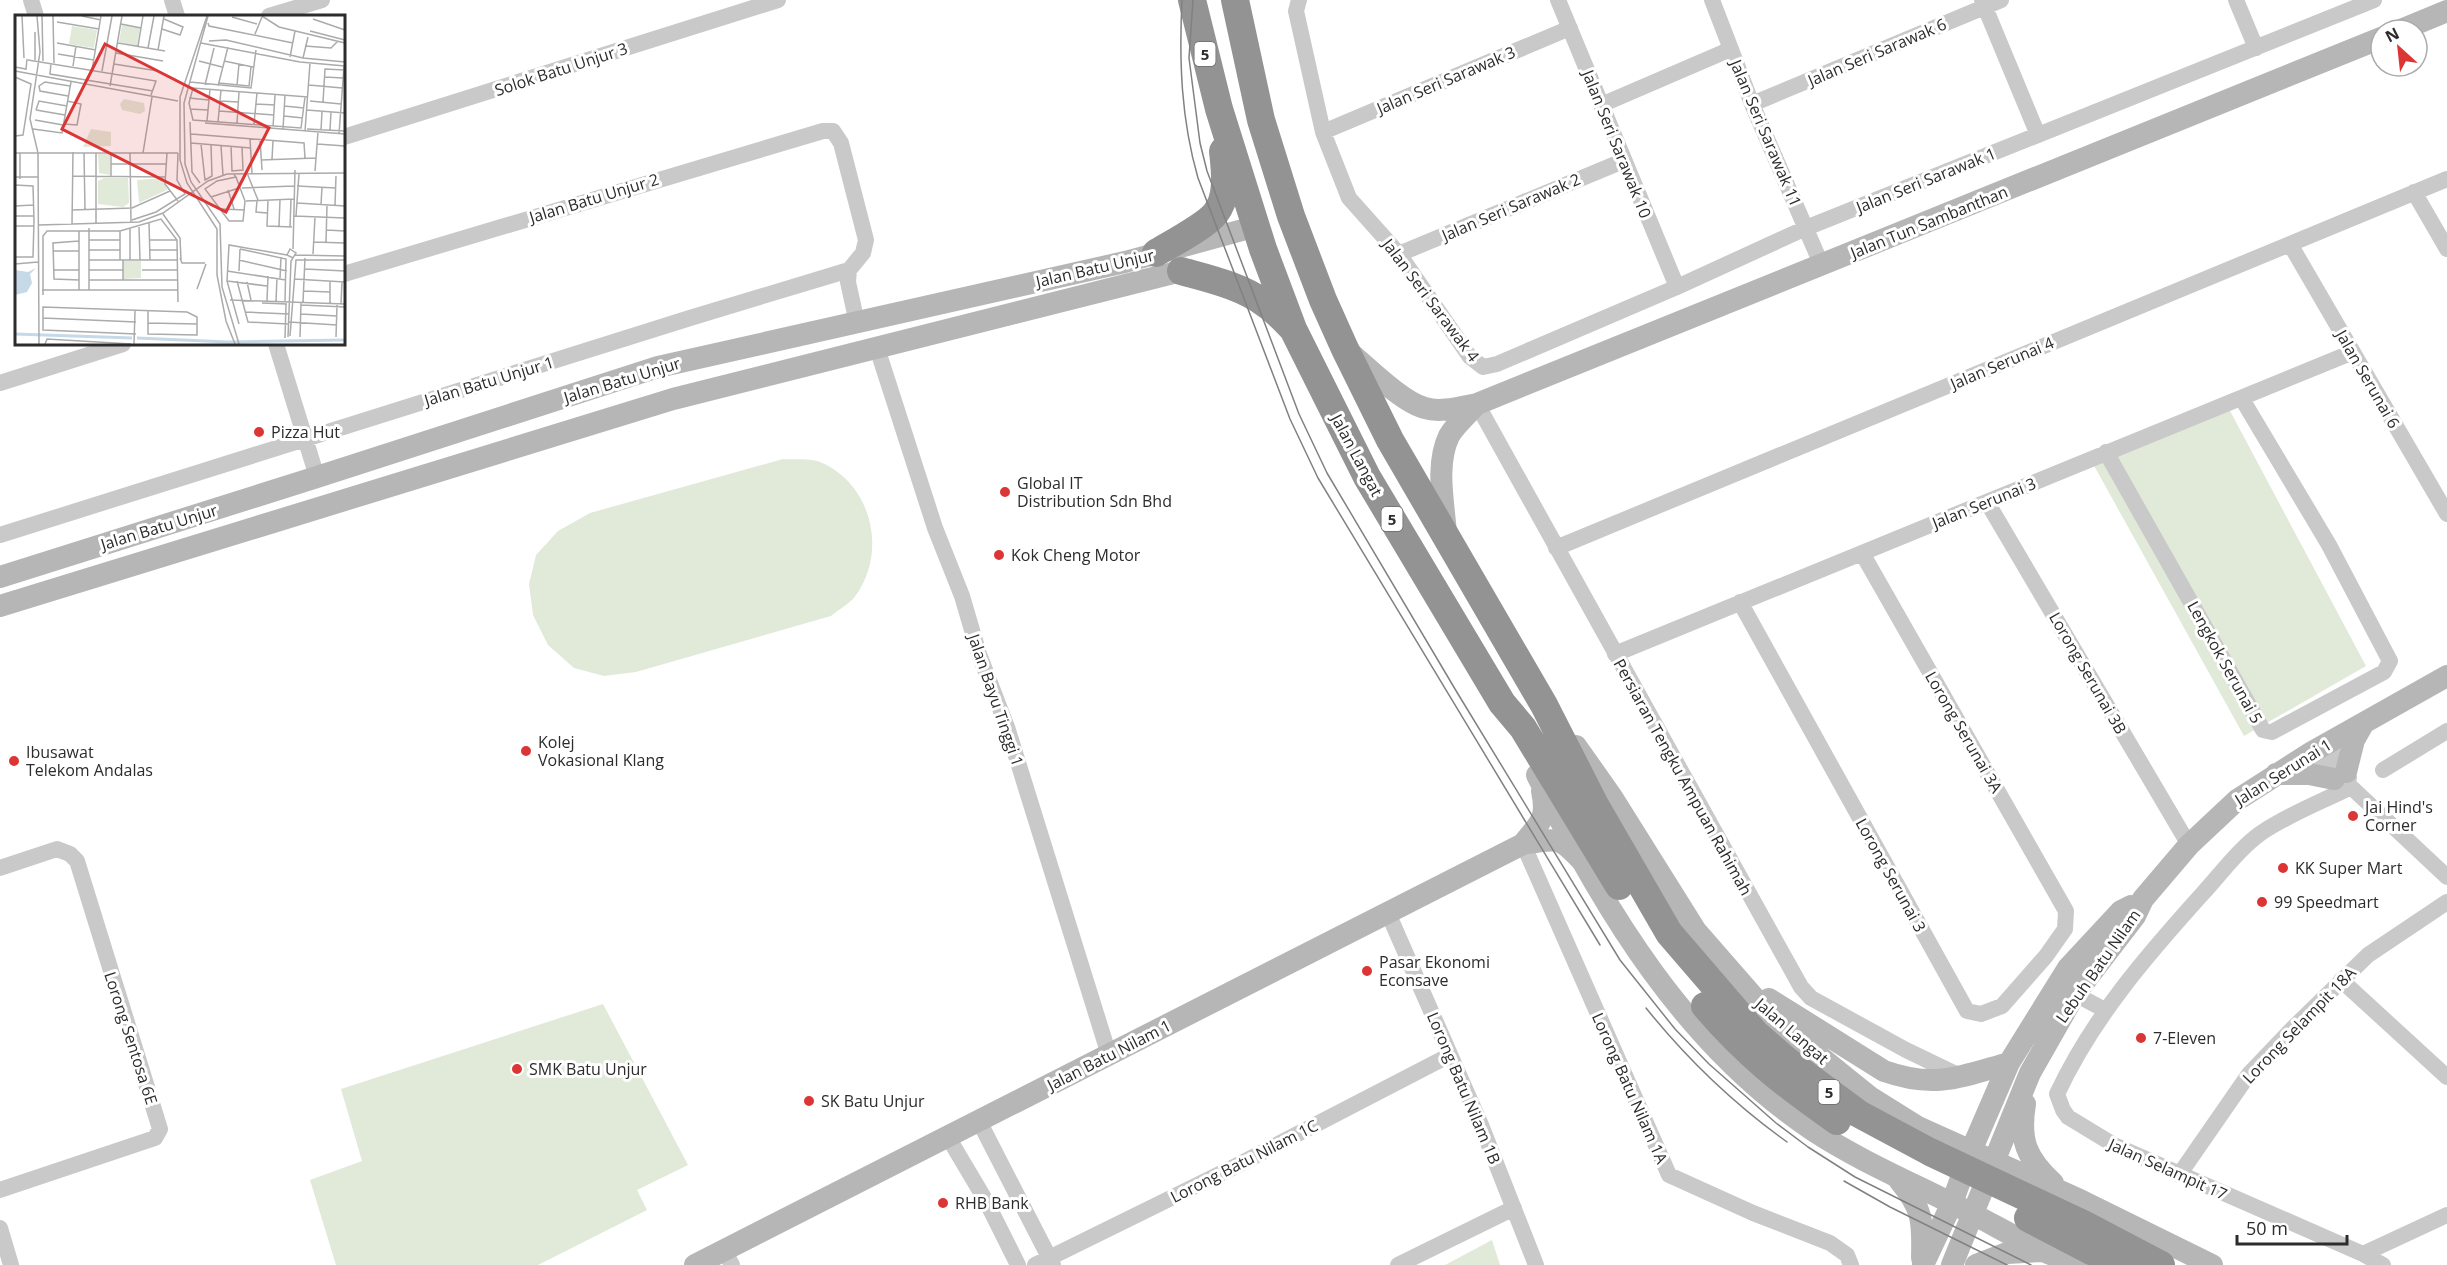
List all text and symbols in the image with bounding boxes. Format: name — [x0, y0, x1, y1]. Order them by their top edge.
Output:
street label: Jalan Seri Sarawak 6 — [1802, 13, 1950, 92]
inset map — [15, 15, 345, 345]
north arrow — [2369, 18, 2429, 78]
text: N — [2381, 22, 2403, 47]
street label: Solok Batu Unjur 3 — [492, 37, 630, 101]
street label: Jalan Seri Sarawak 3 — [1371, 41, 1519, 120]
road number: 5 — [1194, 42, 1216, 66]
street label: Jalan Seri Sarawak 11 — [1724, 54, 1807, 210]
street label: Jalan Seri Sarawak 10 — [1576, 65, 1657, 221]
street label: Jalan Seri Sarawak 1 — [1851, 142, 1999, 219]
street label: Jalan Batu Unjur 2 — [525, 168, 661, 229]
street label: Jalan Seri Sarawak 2 — [1436, 168, 1584, 247]
street label: Jalan Tun Sambanthan — [1845, 180, 2011, 264]
street label: Jalan Seri Sarawak 4 — [1376, 232, 1485, 366]
street label: Jalan Batu Unjur — [1032, 244, 1157, 293]
street label: Jalan Serunai 6 — [2330, 324, 2405, 432]
street label: Jalan Serunai 4 — [1945, 331, 2057, 395]
street label: Jalan Batu Unjur 1 — [420, 351, 556, 412]
street label: Jalan Batu Unjur — [559, 352, 683, 409]
street label: Jalan Langat — [1325, 408, 1388, 500]
place label: Pizza Hut — [271, 421, 340, 443]
marker: Pizza Hut — [252, 425, 266, 439]
place label: Global IT Distribution Sdn Bhd — [1017, 472, 1172, 512]
street label: Jalan Serunai 3 — [1927, 472, 2039, 535]
marker: Global IT Distribution Sdn Bhd — [998, 485, 1012, 499]
street label: Jalan Batu Unjur — [96, 499, 220, 556]
road number: 5 — [1382, 507, 1402, 531]
place label: Kok Cheng Motor — [1011, 544, 1141, 566]
marker: Kok Cheng Motor — [992, 548, 1006, 562]
street label: Lengkok Serunai 5 — [2182, 597, 2268, 727]
street label: Lorong Serunai 3B — [2044, 608, 2132, 738]
street label: Jalan Bayu Tinggi 1 — [962, 629, 1029, 769]
street label: Persiaran Tengku Ampuan Rahimah — [1609, 655, 1757, 899]
street label: Lorong Serunai 3A — [1920, 667, 2008, 798]
place label: Kolej Vokasional Klang — [538, 731, 664, 771]
street label: Jalan Serunai 1 — [2229, 733, 2336, 812]
place label: Ibusawat Telekom Andalas — [26, 741, 153, 781]
marker: Kolej Vokasional Klang — [519, 744, 533, 758]
marker: Ibusawat Telekom Andalas — [7, 754, 21, 768]
place label: Jai Hind's Corner — [2363, 796, 2433, 836]
marker: Jai Hind's Corner — [2346, 809, 2360, 823]
street label: Lorong Serunai 3 — [1851, 814, 1931, 936]
place label: KK Super Mart — [2295, 857, 2403, 879]
marker: KK Super Mart — [2276, 861, 2290, 875]
place label: 99 Speedmart — [2274, 891, 2379, 913]
marker: 99 Speedmart — [2255, 895, 2269, 909]
street label: Lebuh Batu Nilam — [2051, 905, 2145, 1027]
place label: Pasar Ekonomi Econsave — [1379, 951, 1490, 991]
street label: Lorong Selampit 18A — [2237, 961, 2361, 1088]
marker: Pasar Ekonomi Econsave — [1360, 964, 1374, 978]
street label: Lorong Sentosa 6E — [99, 969, 163, 1107]
street label: Jalan Langat — [1749, 992, 1834, 1069]
street label: Lorong Batu Nilam 1B — [1422, 1009, 1506, 1167]
street label: Lorong Batu Nilam 1A — [1587, 1009, 1674, 1168]
street label: Jalan Batu Nilam 1 — [1042, 1014, 1175, 1097]
place label: 7-Eleven — [2153, 1027, 2216, 1049]
marker: 7-Eleven — [2134, 1031, 2148, 1045]
place label: SMK Batu Unjur — [529, 1058, 647, 1080]
marker: SMK Batu Unjur — [510, 1062, 524, 1076]
road number: 5 — [1818, 1080, 1840, 1104]
place label: SK Batu Unjur — [821, 1090, 925, 1112]
marker: SK Batu Unjur — [802, 1094, 816, 1108]
street label: Lorong Batu Nilam 1C — [1166, 1114, 1322, 1208]
street label: Jalan Selampit 17 — [2103, 1132, 2231, 1205]
place label: RHB Bank — [955, 1192, 1029, 1214]
marker: RHB Bank — [936, 1196, 950, 1210]
scale bar — [2237, 1208, 2346, 1246]
text: 50 m — [2246, 1216, 2288, 1240]

